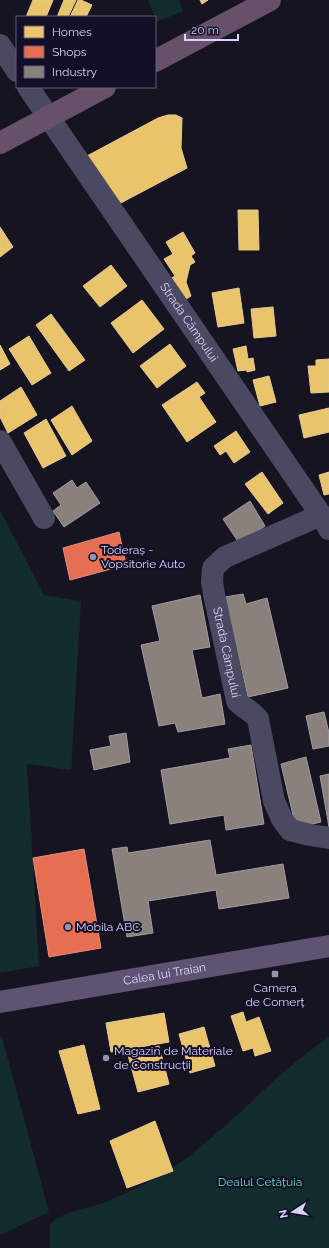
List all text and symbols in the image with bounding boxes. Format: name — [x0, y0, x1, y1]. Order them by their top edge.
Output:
legend — [16, 16, 156, 88]
scale bar — [185, 16, 238, 42]
text: 20 m — [191, 23, 219, 37]
text: Homes — [52, 25, 92, 39]
text: Shops — [52, 45, 87, 59]
text: Industry — [52, 65, 98, 79]
street label: Strada Câmpului — [157, 280, 221, 364]
place label: Toderaș - Vopsitorie Auto — [101, 543, 185, 571]
marker: Toderaș - Vopsitorie Auto — [88, 552, 98, 562]
street label: Strada Câmpului — [210, 606, 243, 699]
place label: Mobila ABC — [76, 920, 140, 934]
marker: Mobila ABC — [63, 922, 73, 932]
street label: Calea lui Traian — [122, 960, 207, 988]
marker: Camera de Comerț — [270, 969, 280, 979]
place label: Camera de Comerț — [245, 981, 305, 1009]
place label: Magazin de Materiale de Construcții — [114, 1044, 233, 1072]
marker: Magazin de Materiale de Construcții — [101, 1053, 111, 1063]
park label: Dealul Cetățuia — [218, 1175, 302, 1189]
north arrow — [273, 1192, 313, 1232]
text: N — [276, 1209, 291, 1219]

